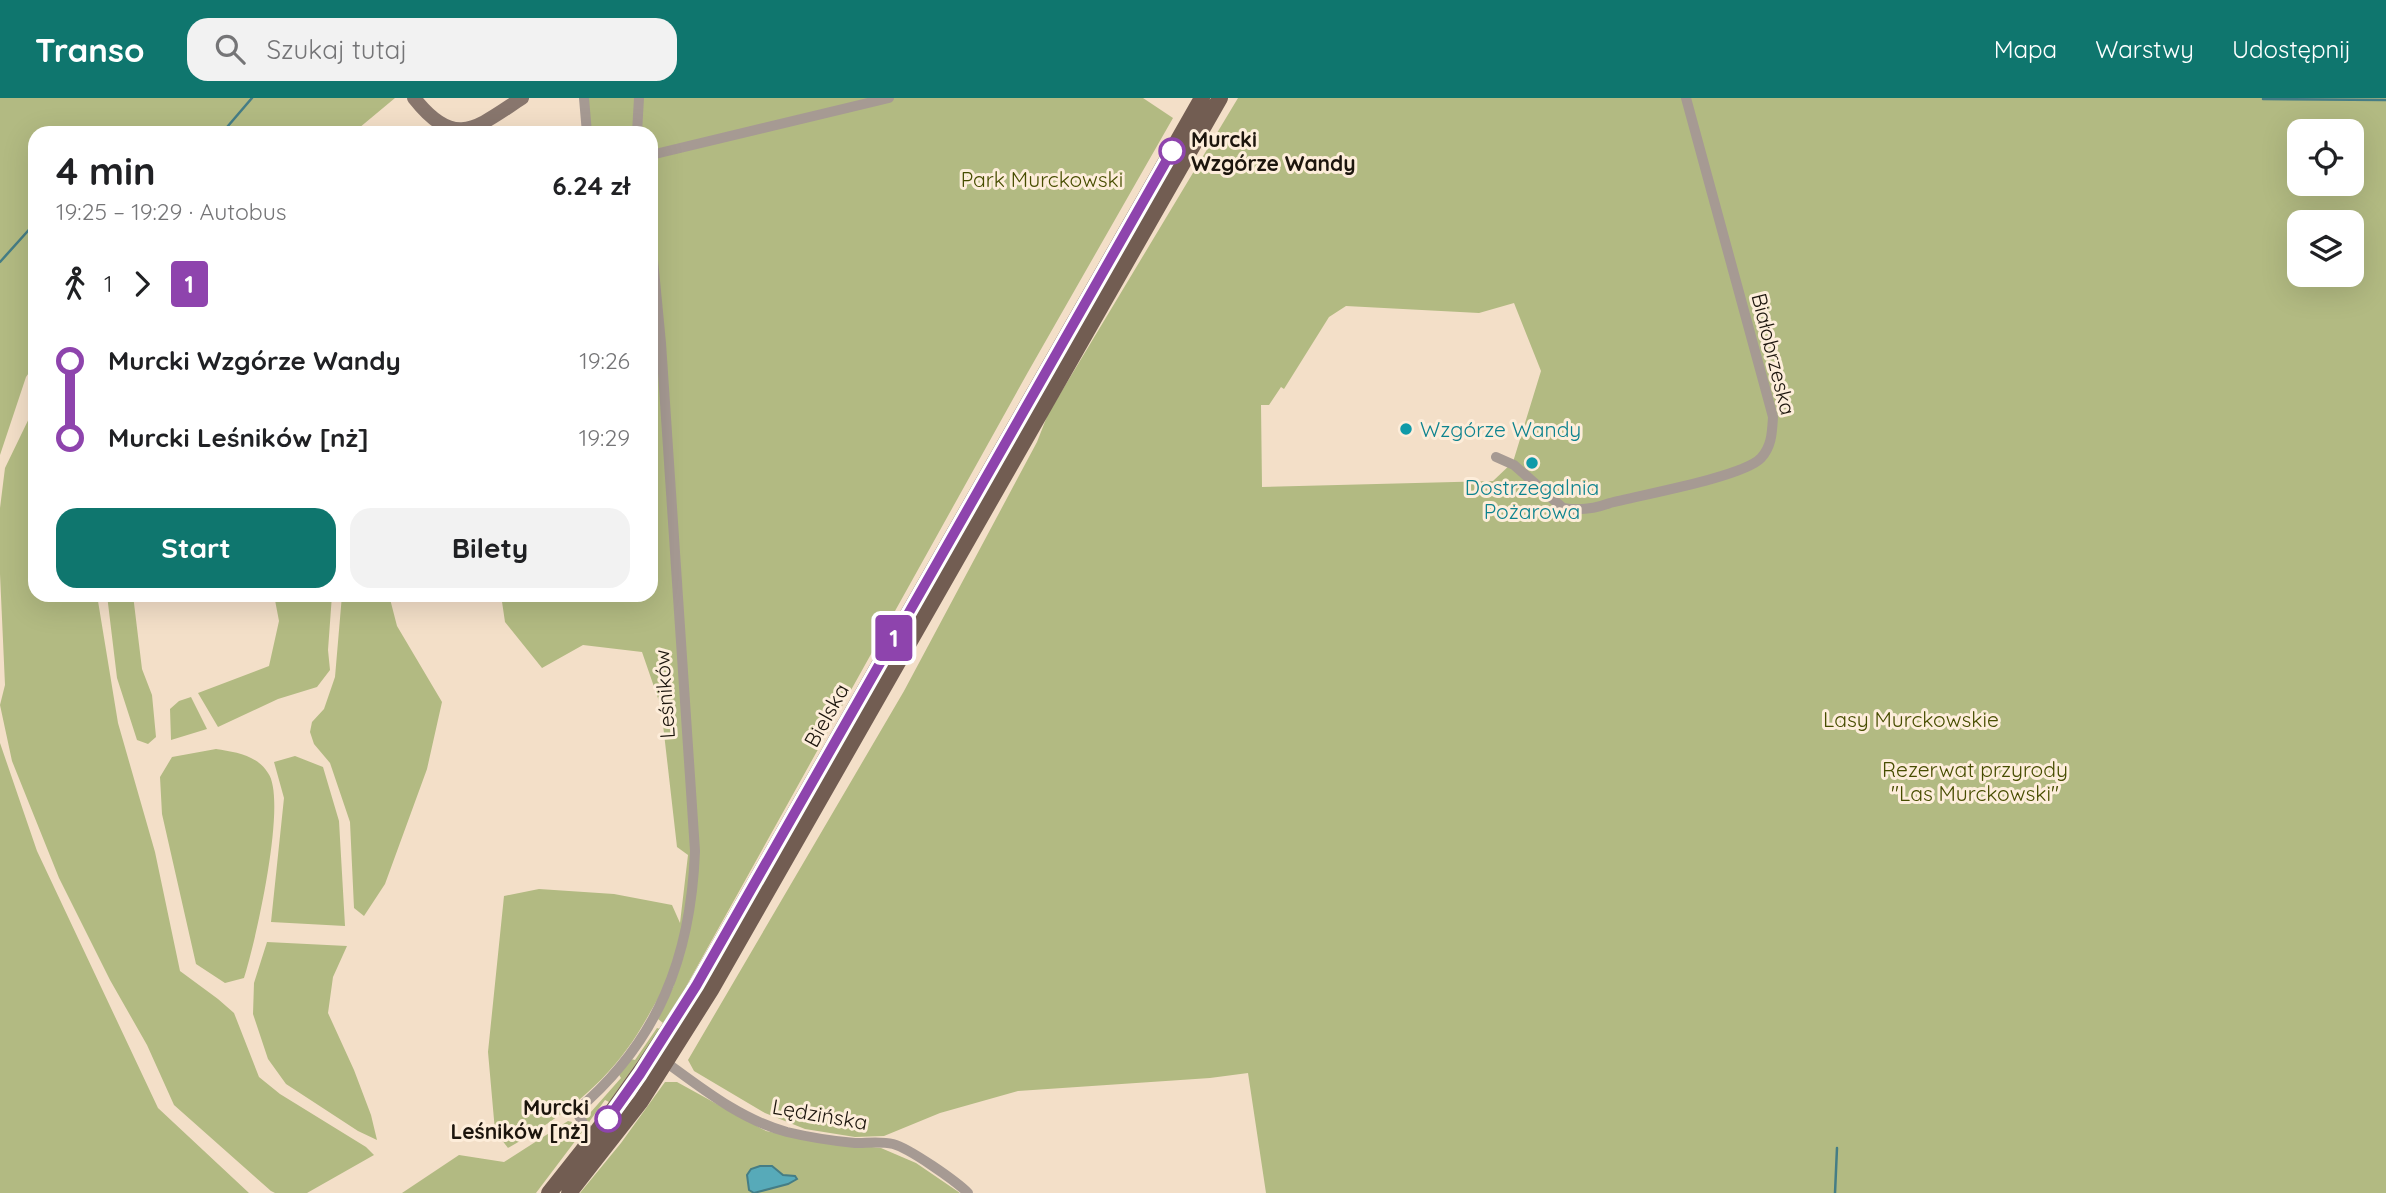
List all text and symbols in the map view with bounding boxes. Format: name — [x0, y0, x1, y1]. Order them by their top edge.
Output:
search box — [187, 18, 677, 81]
text: Transo — [35, 29, 145, 70]
icon: search — [211, 30, 249, 68]
text: Szukaj tutaj — [267, 33, 407, 66]
text: Mapa — [1994, 34, 2057, 64]
text: Warstwy — [2095, 34, 2194, 64]
text: Udostępnij — [2232, 34, 2351, 64]
map controls — [2287, 119, 2364, 287]
button: locate — [2287, 119, 2364, 196]
place label: Murcki Wzgórze Wandy — [1191, 126, 1356, 176]
marker: Murcki Wzgórze Wandy — [1159, 138, 1185, 164]
text: 4 min — [56, 147, 156, 195]
park label: Park Murckowski — [961, 166, 1123, 192]
text: 6.24 zł — [552, 169, 630, 202]
text: 19:25 – 19:29 · Autobus — [56, 197, 287, 226]
button: layers — [2287, 210, 2364, 287]
icon: walk — [56, 265, 94, 303]
icon: forward — [123, 265, 161, 303]
text: 1 — [104, 269, 113, 298]
text: 1 — [185, 269, 194, 299]
street label: Białobrzeska — [1746, 290, 1802, 418]
text: Murcki Wzgórze Wandy — [108, 344, 401, 377]
text: 19:26 — [579, 346, 630, 375]
place label: Wzgórze Wandy — [1420, 416, 1581, 442]
text: Murcki Leśników [nż] — [108, 421, 369, 454]
marker: Wzgórze Wandy — [1398, 421, 1414, 437]
text: 19:29 — [579, 423, 630, 452]
marker: Dostrzegalnia Pożarowa — [1524, 455, 1540, 471]
place label: Dostrzegalnia Pożarowa — [1465, 474, 1599, 524]
button: Start — [56, 508, 336, 588]
button: Bilety — [350, 508, 630, 588]
line badge: 1 — [871, 615, 917, 661]
text: 1 — [889, 623, 899, 653]
street label: Leśników — [648, 648, 680, 739]
street label: Bielska — [798, 679, 854, 751]
park label: Lasy Murckowskie — [1823, 706, 1999, 732]
park label: Rezerwat przyrody "Las Murckowski" — [1882, 756, 2068, 806]
street label: Lędzińska — [770, 1093, 870, 1135]
place label: Murcki Leśników [nż] — [450, 1094, 589, 1144]
marker: Murcki Leśników [nż] — [595, 1106, 621, 1132]

